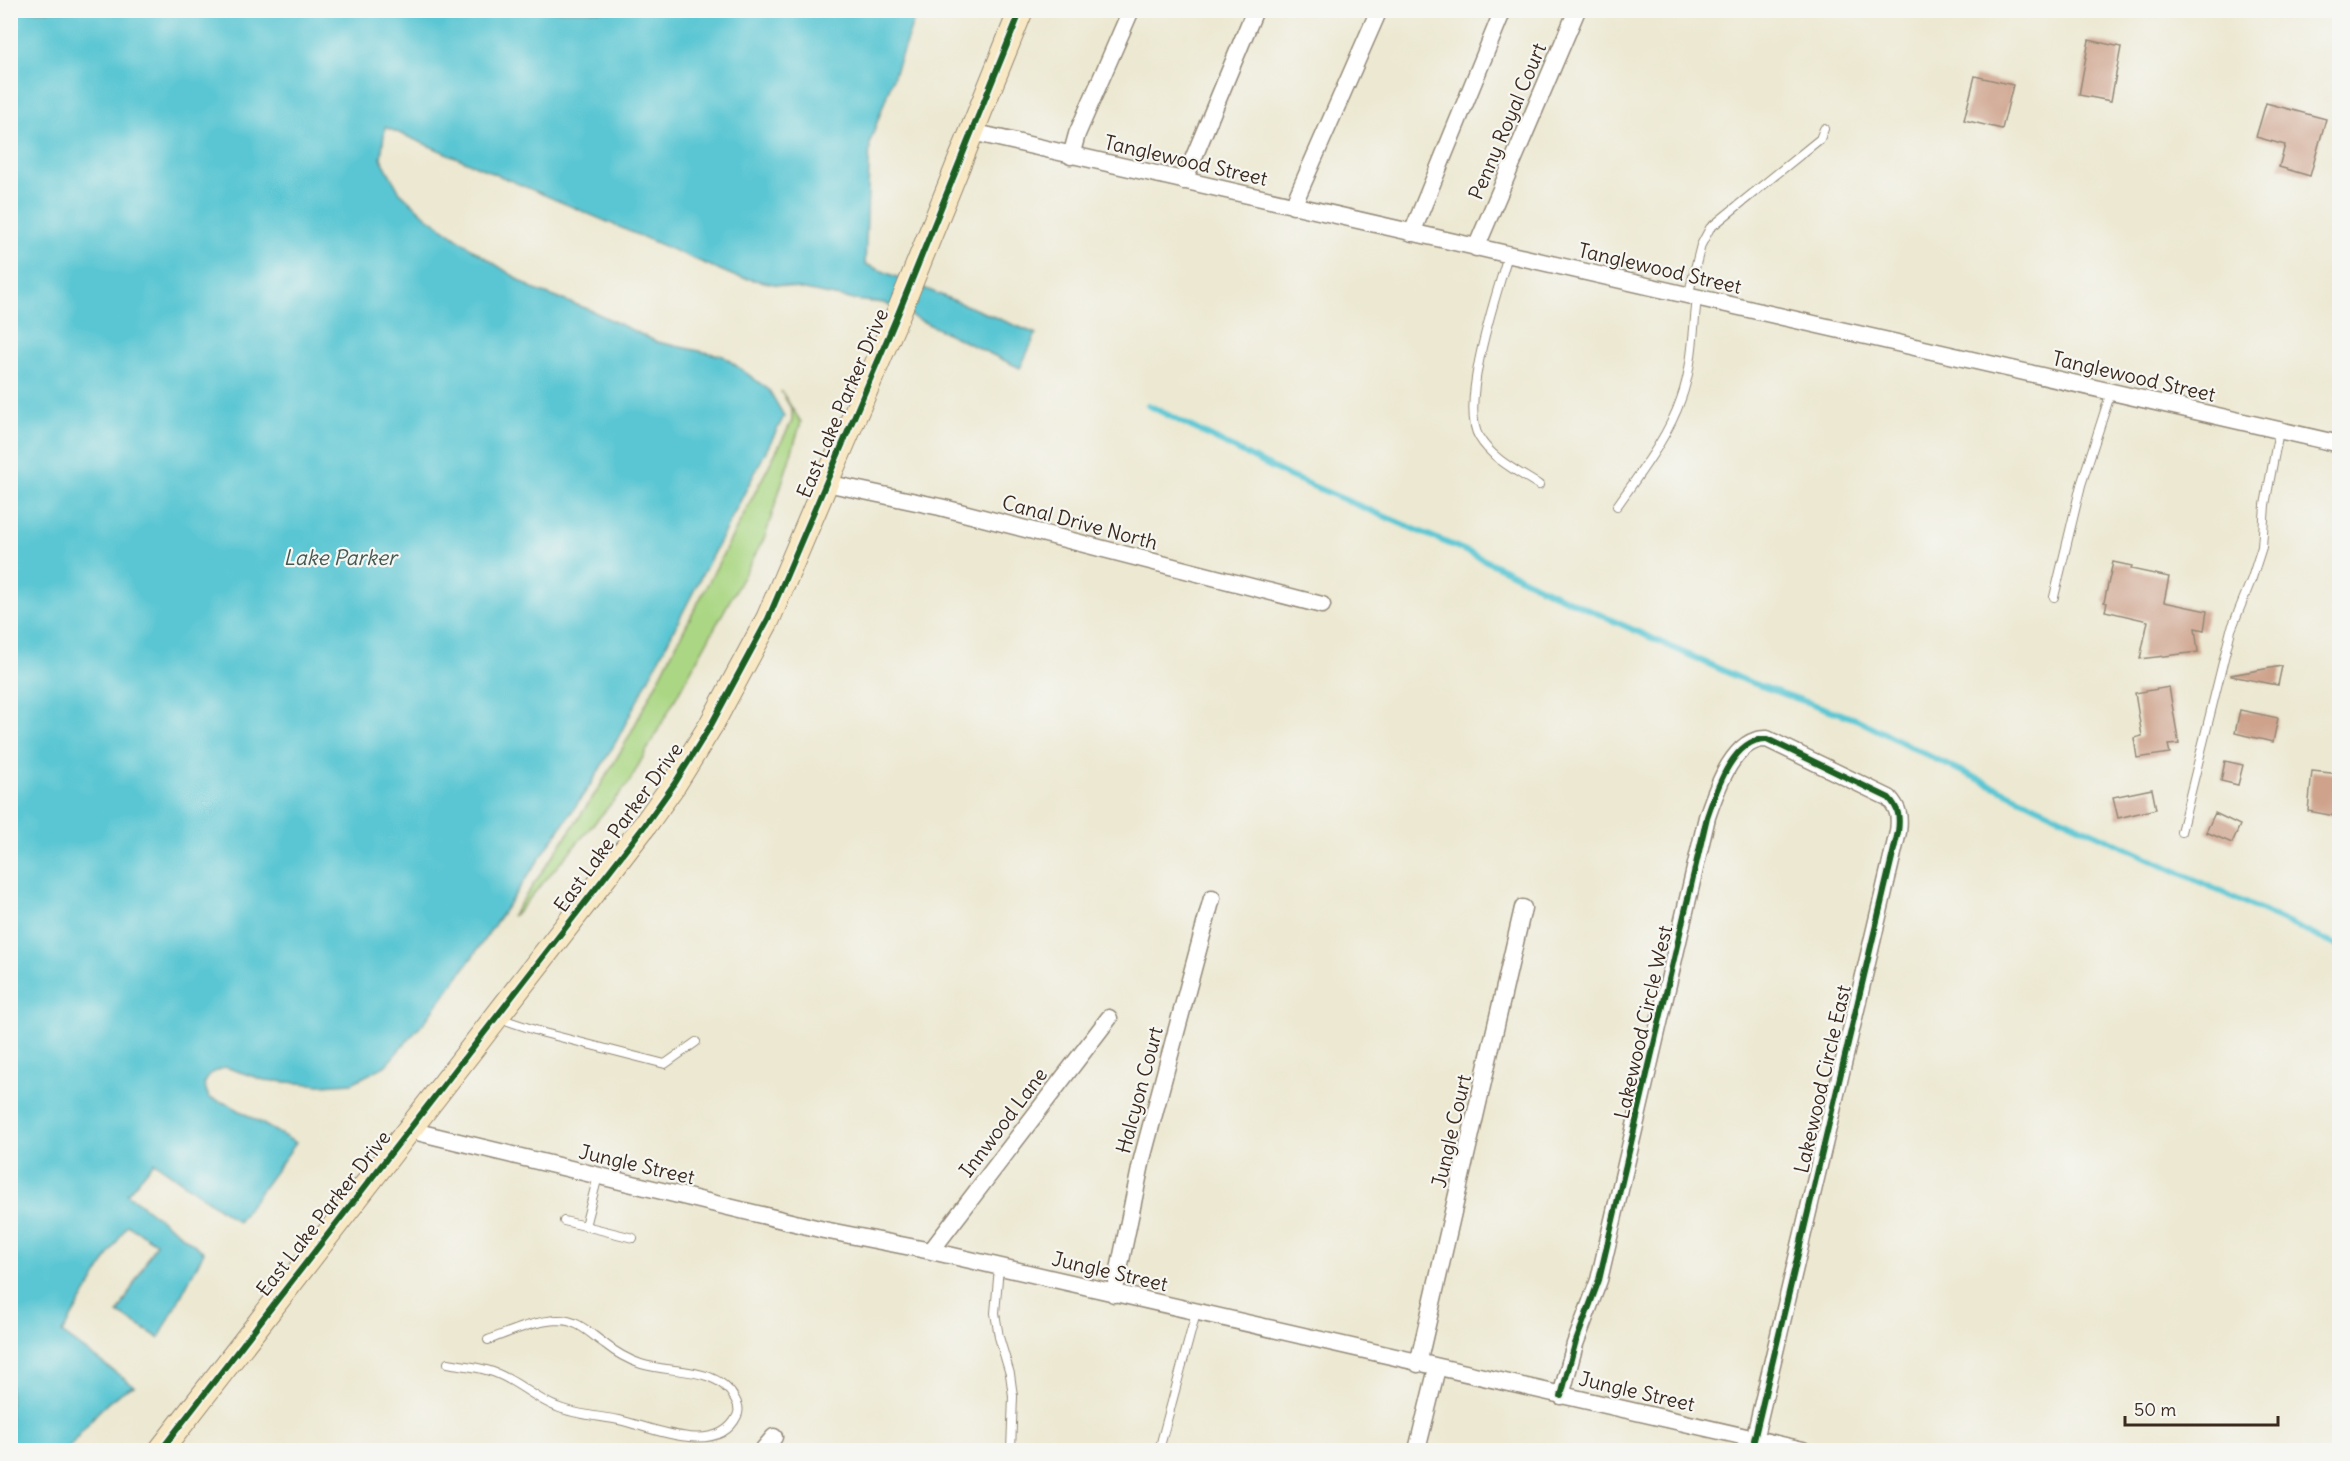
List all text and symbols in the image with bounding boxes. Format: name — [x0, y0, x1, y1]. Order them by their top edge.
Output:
street label: Penny Royal Court — [1463, 39, 1551, 203]
street label: Tanglewood Street — [1102, 129, 1270, 191]
street label: Tanglewood Street — [1576, 237, 1744, 299]
street label: East Lake Parker Drive — [791, 305, 893, 501]
street label: Tanglewood Street — [2050, 345, 2218, 407]
street label: Canal Drive North — [999, 489, 1161, 555]
water label: Lake Parker — [283, 544, 399, 571]
street label: East Lake Parker Drive — [548, 737, 688, 917]
street label: Lakewood Circle West — [1609, 923, 1677, 1121]
street label: Lakewood Circle East — [1788, 982, 1856, 1175]
street label: Halcyon Court — [1110, 1024, 1168, 1156]
street label: Innwood Lane — [954, 1062, 1052, 1182]
street label: Jungle Court — [1426, 1072, 1476, 1190]
street label: East Lake Parker Drive — [251, 1125, 395, 1301]
street label: Jungle Street — [577, 1139, 698, 1190]
street label: Jungle Street — [1050, 1246, 1171, 1297]
street label: Jungle Street — [1577, 1366, 1698, 1417]
scale bar — [2125, 1389, 2278, 1427]
text: 50 m — [2134, 1398, 2176, 1421]

